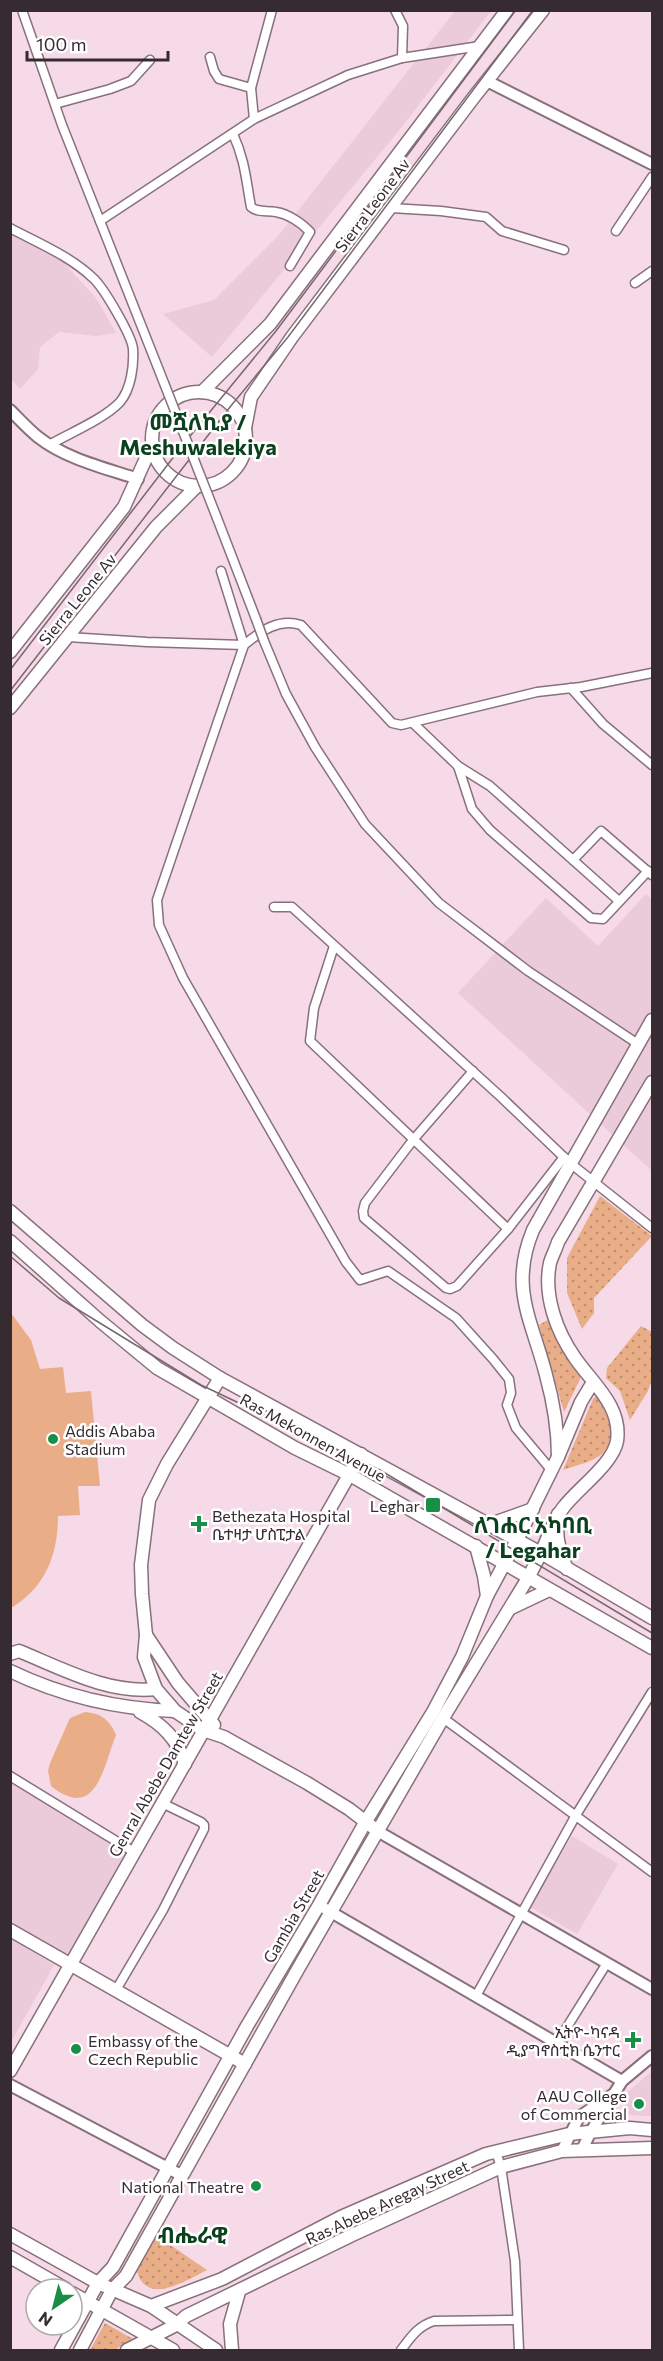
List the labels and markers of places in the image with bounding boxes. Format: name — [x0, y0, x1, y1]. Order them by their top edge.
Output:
place label: Addis Ababa Stadium — [65, 1421, 155, 1458]
marker: Addis Ababa Stadium — [46, 1432, 60, 1446]
place label: Leghar — [370, 1496, 421, 1515]
marker: Leghar — [424, 1496, 442, 1514]
place label: Bethezata Hospital ቤተዛታ ሆስፒታል — [212, 1506, 350, 1543]
marker: Bethezata Hospital ቤተዛታ ሆስፒታል — [190, 1515, 208, 1533]
place label: ኢትዮ-ካናዳ ዲያግኖስቲክ ሴንተር — [506, 2022, 620, 2059]
place label: Embassy of the Czech Republic — [88, 2031, 198, 2068]
marker: ኢትዮ-ካናዳ ዲያግኖስቲክ ሴንተር — [624, 2031, 642, 2049]
marker: Embassy of the Czech Republic — [69, 2042, 83, 2056]
place label: AAU College of Commercial — [521, 2086, 627, 2123]
marker: AAU College of Commercial — [632, 2097, 646, 2111]
place label: National Theatre — [121, 2177, 244, 2196]
marker: National Theatre — [249, 2179, 263, 2193]

